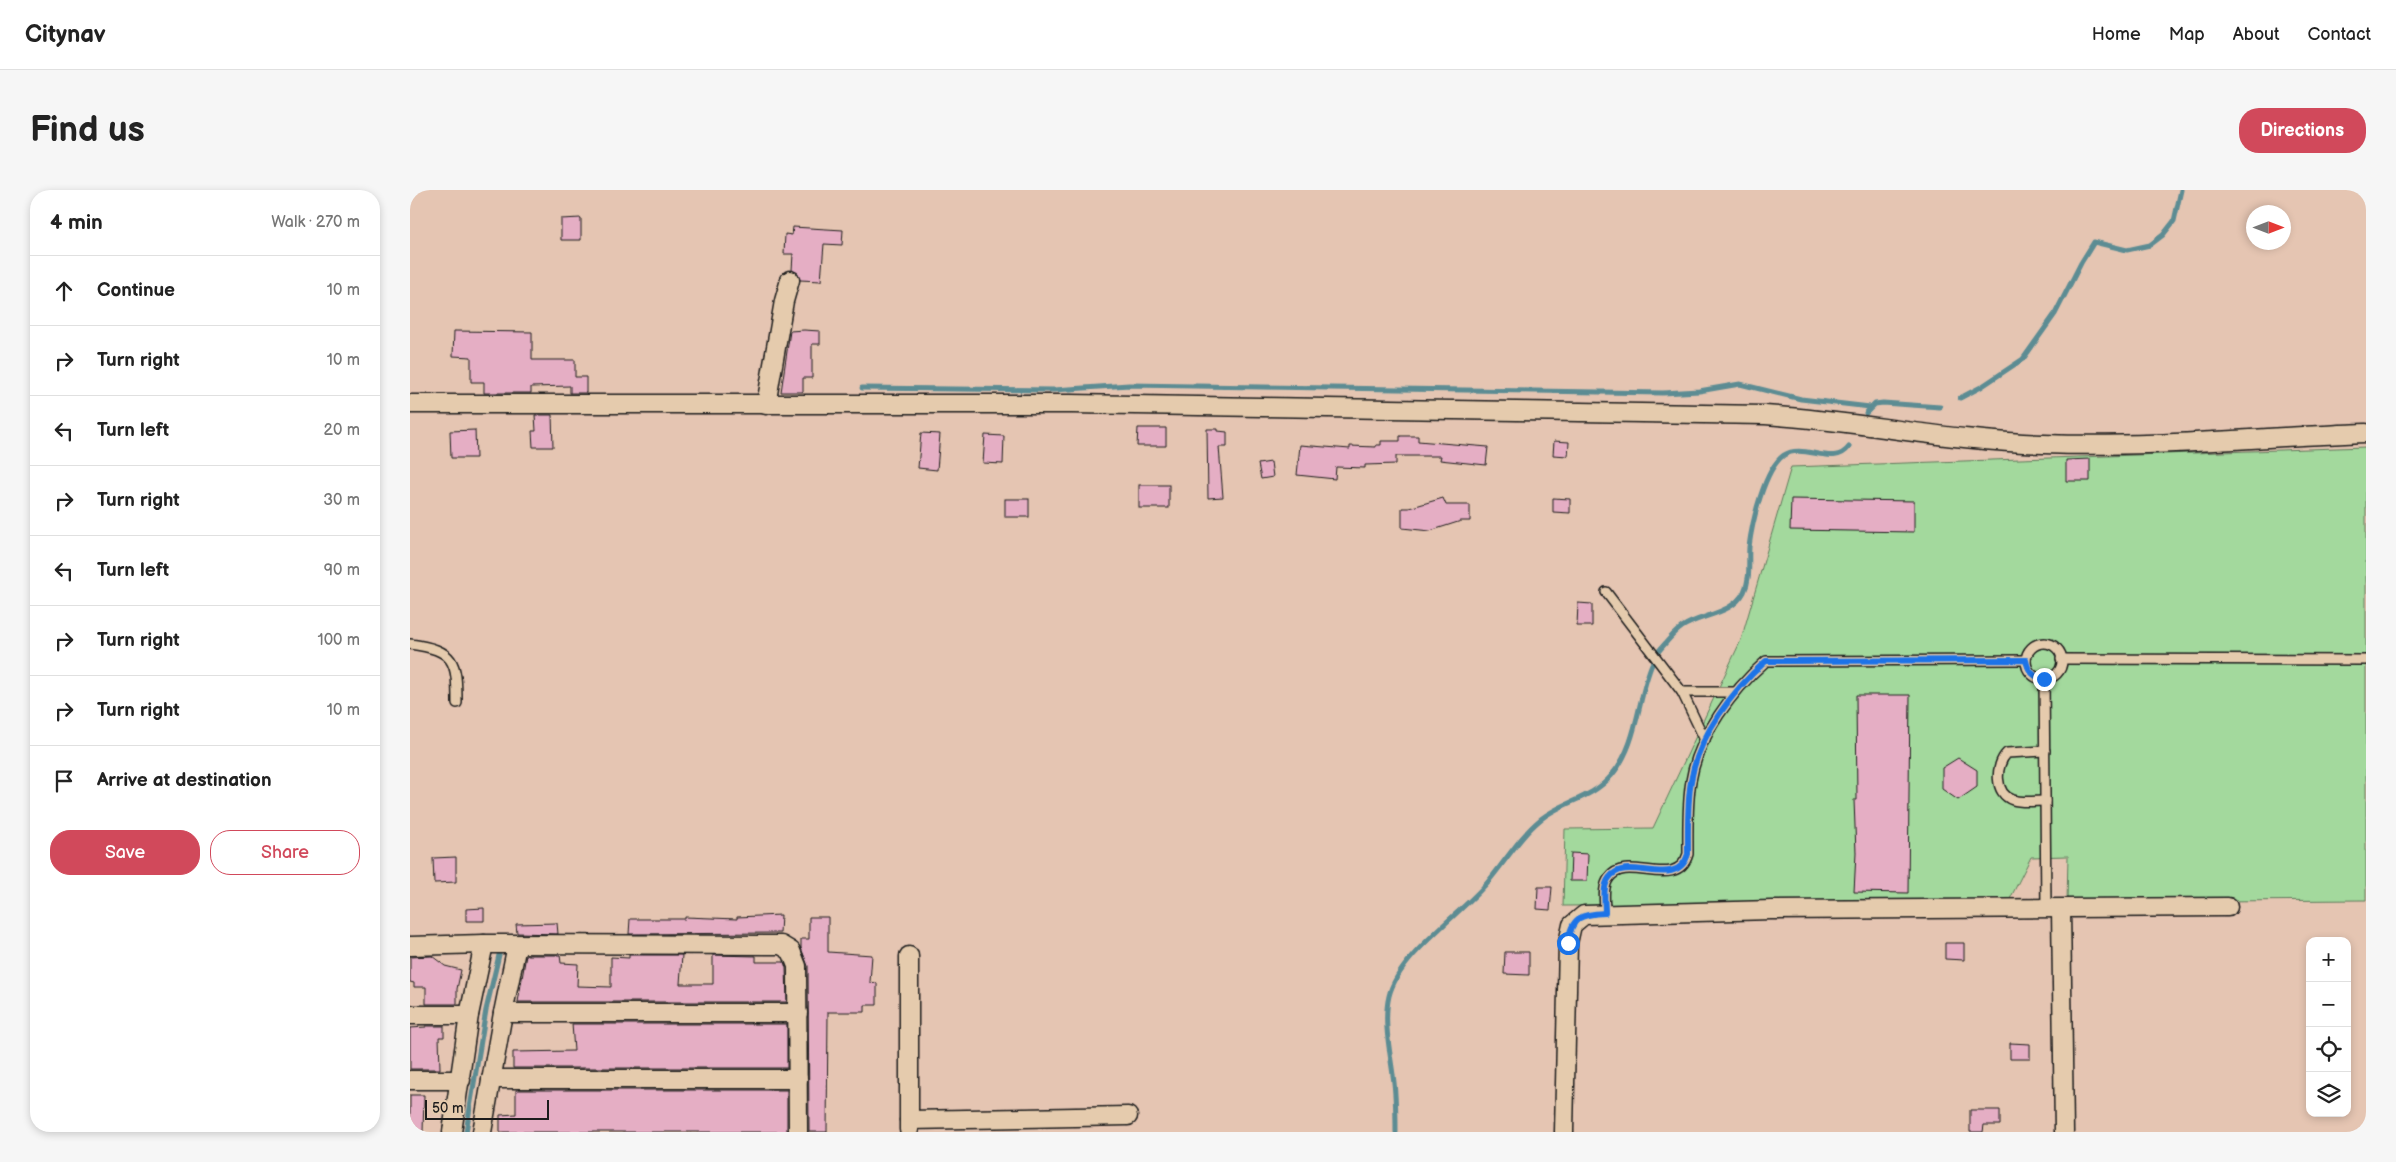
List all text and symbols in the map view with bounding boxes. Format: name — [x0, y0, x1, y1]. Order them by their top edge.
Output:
text: Citynav — [25, 20, 106, 49]
text: Home — [2092, 24, 2141, 45]
text: Map — [2169, 24, 2205, 45]
text: About — [2233, 24, 2280, 45]
text: Contact — [2308, 24, 2371, 45]
button: Directions — [2239, 108, 2366, 153]
text: Find us — [30, 109, 145, 152]
north arrow — [2246, 205, 2291, 250]
text: 4 min — [50, 210, 103, 235]
text: Walk · 270 m — [271, 213, 360, 232]
icon: ahead — [50, 277, 78, 305]
text: Continue — [97, 279, 175, 302]
text: 10 m — [327, 281, 360, 300]
icon: right — [50, 347, 78, 375]
text: Turn right — [97, 349, 180, 372]
text: 10 m — [327, 351, 360, 370]
icon: left — [50, 417, 78, 445]
text: Turn left — [97, 419, 169, 442]
text: 20 m — [324, 421, 360, 440]
icon: right — [50, 487, 78, 515]
text: Turn right — [97, 489, 180, 512]
text: 30 m — [323, 491, 360, 510]
icon: left — [50, 557, 78, 585]
text: Turn left — [97, 559, 169, 582]
text: 90 m — [324, 561, 360, 580]
icon: right — [50, 627, 78, 655]
text: Turn right — [97, 629, 180, 652]
text: 100 m — [317, 631, 360, 650]
route end — [2033, 668, 2056, 691]
icon: right — [50, 697, 78, 725]
text: Turn right — [97, 699, 180, 722]
text: 10 m — [327, 701, 360, 720]
icon: arrive — [50, 767, 78, 795]
text: Arrive at destination — [97, 769, 272, 792]
button: Save — [50, 830, 200, 875]
button: Share — [210, 830, 360, 875]
route start — [1557, 932, 1580, 955]
map controls — [2306, 937, 2351, 1117]
button: + — [2306, 937, 2351, 982]
button: − — [2306, 982, 2351, 1027]
button: locate — [2306, 1027, 2351, 1072]
button: layers — [2306, 1072, 2351, 1117]
scale bar — [425, 1097, 549, 1120]
text: 50 m — [432, 1100, 464, 1117]

